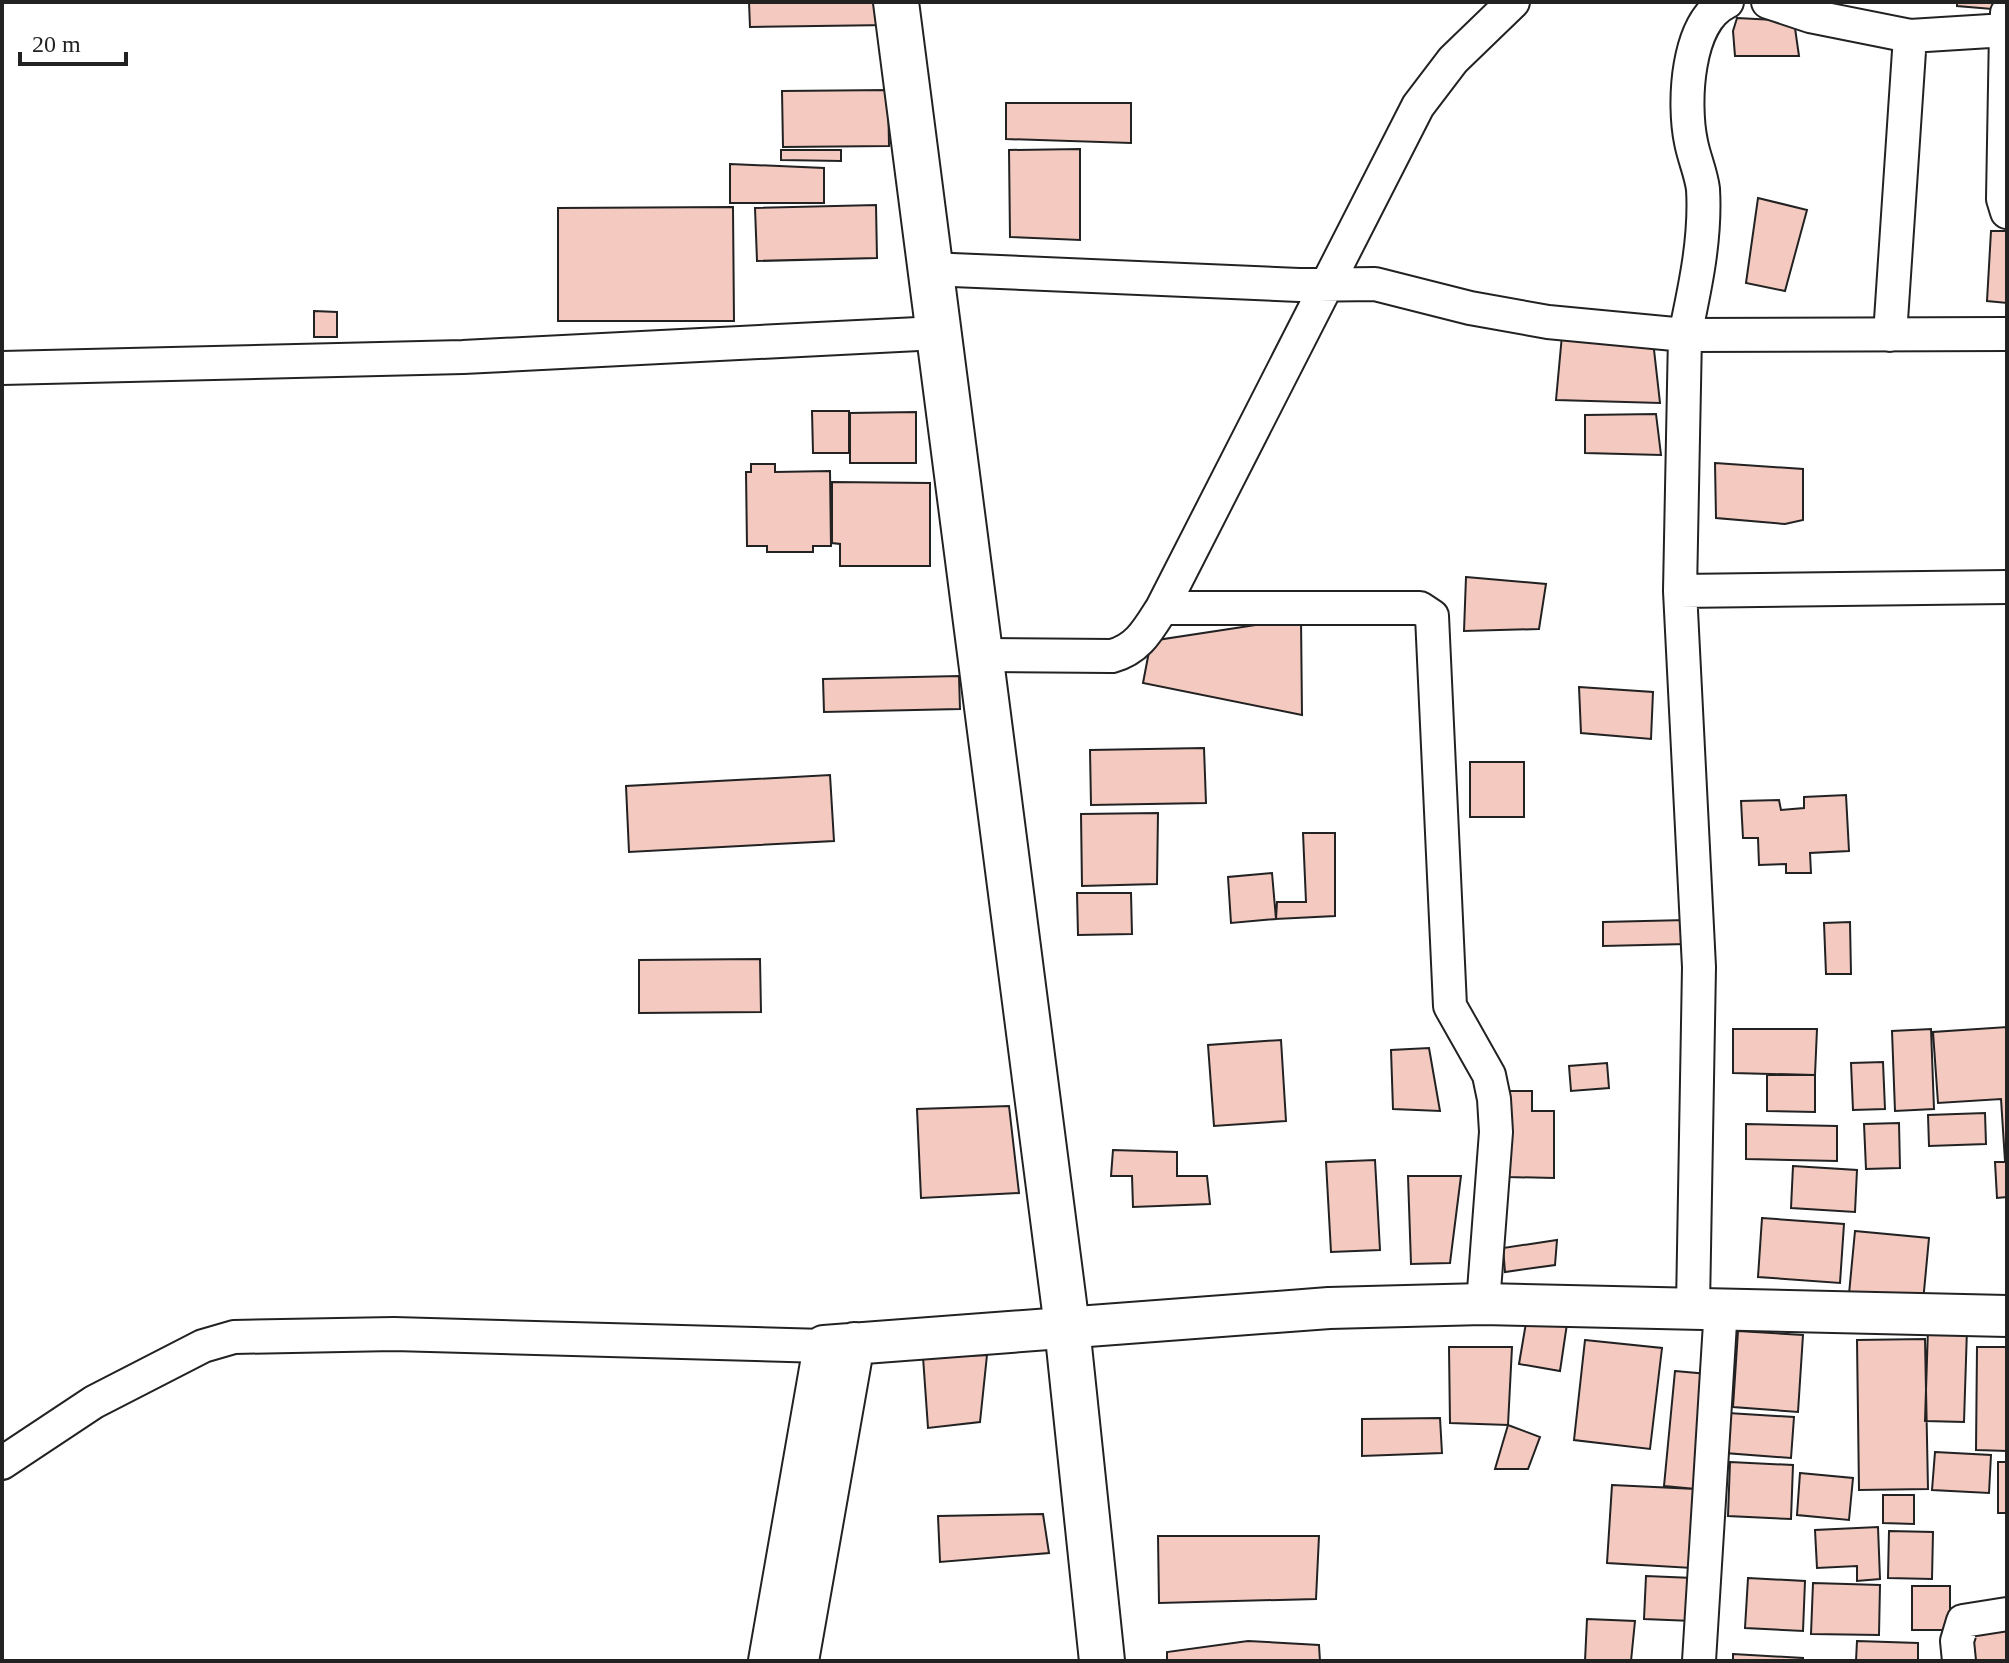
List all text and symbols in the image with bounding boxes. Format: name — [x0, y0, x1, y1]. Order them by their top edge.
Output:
scale bar — [20, 16, 126, 66]
text: 20 m — [32, 31, 81, 57]

